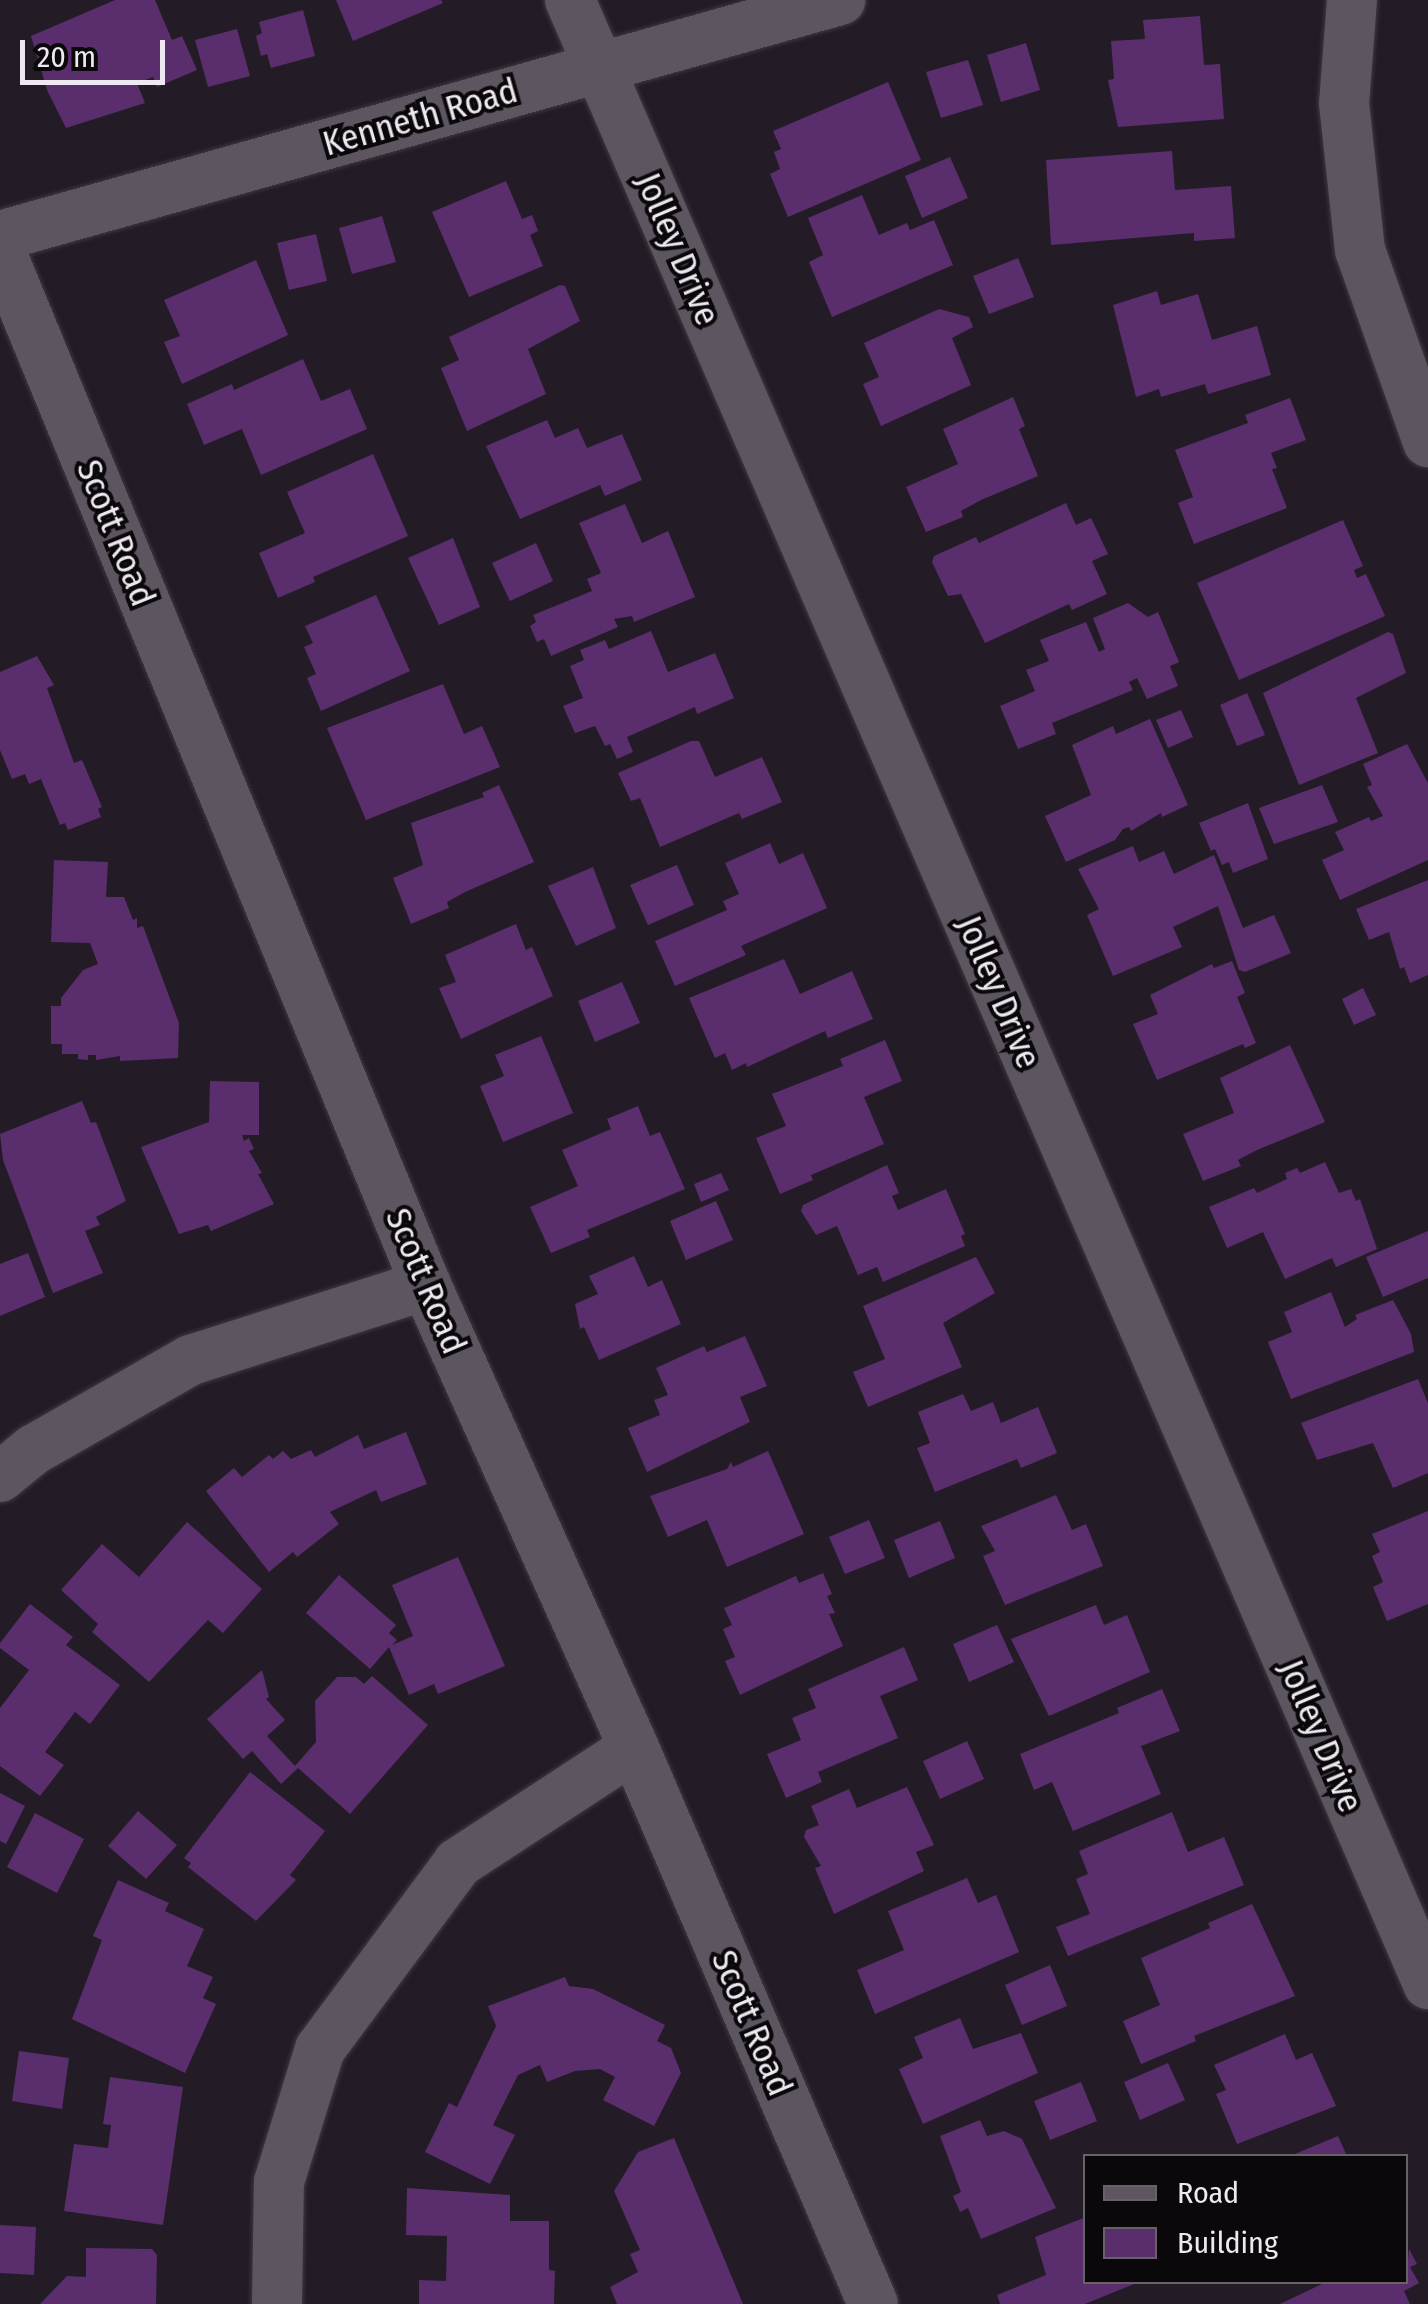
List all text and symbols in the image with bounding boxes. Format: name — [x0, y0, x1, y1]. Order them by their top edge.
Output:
scale bar — [25, 20, 170, 82]
text: 20 m — [37, 39, 96, 75]
street label: Kenneth Road — [318, 69, 522, 165]
street label: Jolley Drive — [627, 167, 729, 331]
street label: Scott Road — [68, 454, 164, 612]
street label: Jolley Drive — [948, 910, 1050, 1074]
street label: Scott Road — [377, 1202, 475, 1360]
street label: Jolley Drive — [1270, 1654, 1372, 1818]
street label: Scott Road — [703, 1944, 801, 2102]
legend — [1083, 2154, 1408, 2284]
text: Road — [1177, 2175, 1239, 2211]
text: Building — [1177, 2225, 1278, 2261]

